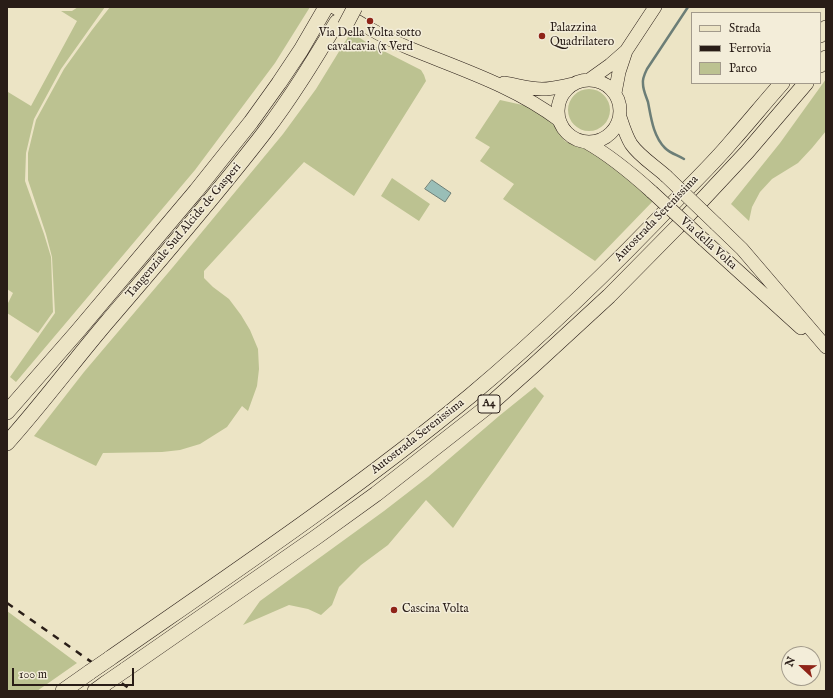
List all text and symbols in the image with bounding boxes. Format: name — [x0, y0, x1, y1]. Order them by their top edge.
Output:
legend — [691, 12, 821, 84]
marker: Via Della Volta sotto cavalcavia (x Verd — [365, 16, 375, 26]
text: Strada — [729, 21, 760, 36]
place label: Palazzina Quadrilatero — [550, 22, 614, 50]
place label: Via Della Volta sotto cavalcavia (x Verd — [319, 27, 421, 55]
marker: Palazzina Quadrilatero — [537, 31, 547, 41]
text: Ferrovia — [729, 41, 771, 56]
text: Parco — [729, 61, 757, 76]
street label: Tangenziale Sud Alcide de Gasperi — [123, 161, 245, 301]
street label: Autostrada Serenissima — [612, 173, 702, 265]
street label: Via della Volta — [677, 215, 739, 273]
road number: A4 — [478, 395, 500, 413]
street label: Autostrada Serenissima — [369, 396, 467, 478]
place label: Cascina Volta — [402, 603, 469, 617]
marker: Cascina Volta — [389, 605, 399, 615]
north arrow — [781, 646, 821, 686]
text: N — [783, 655, 799, 669]
scale bar — [14, 660, 136, 686]
text: 100 m — [19, 667, 47, 682]

